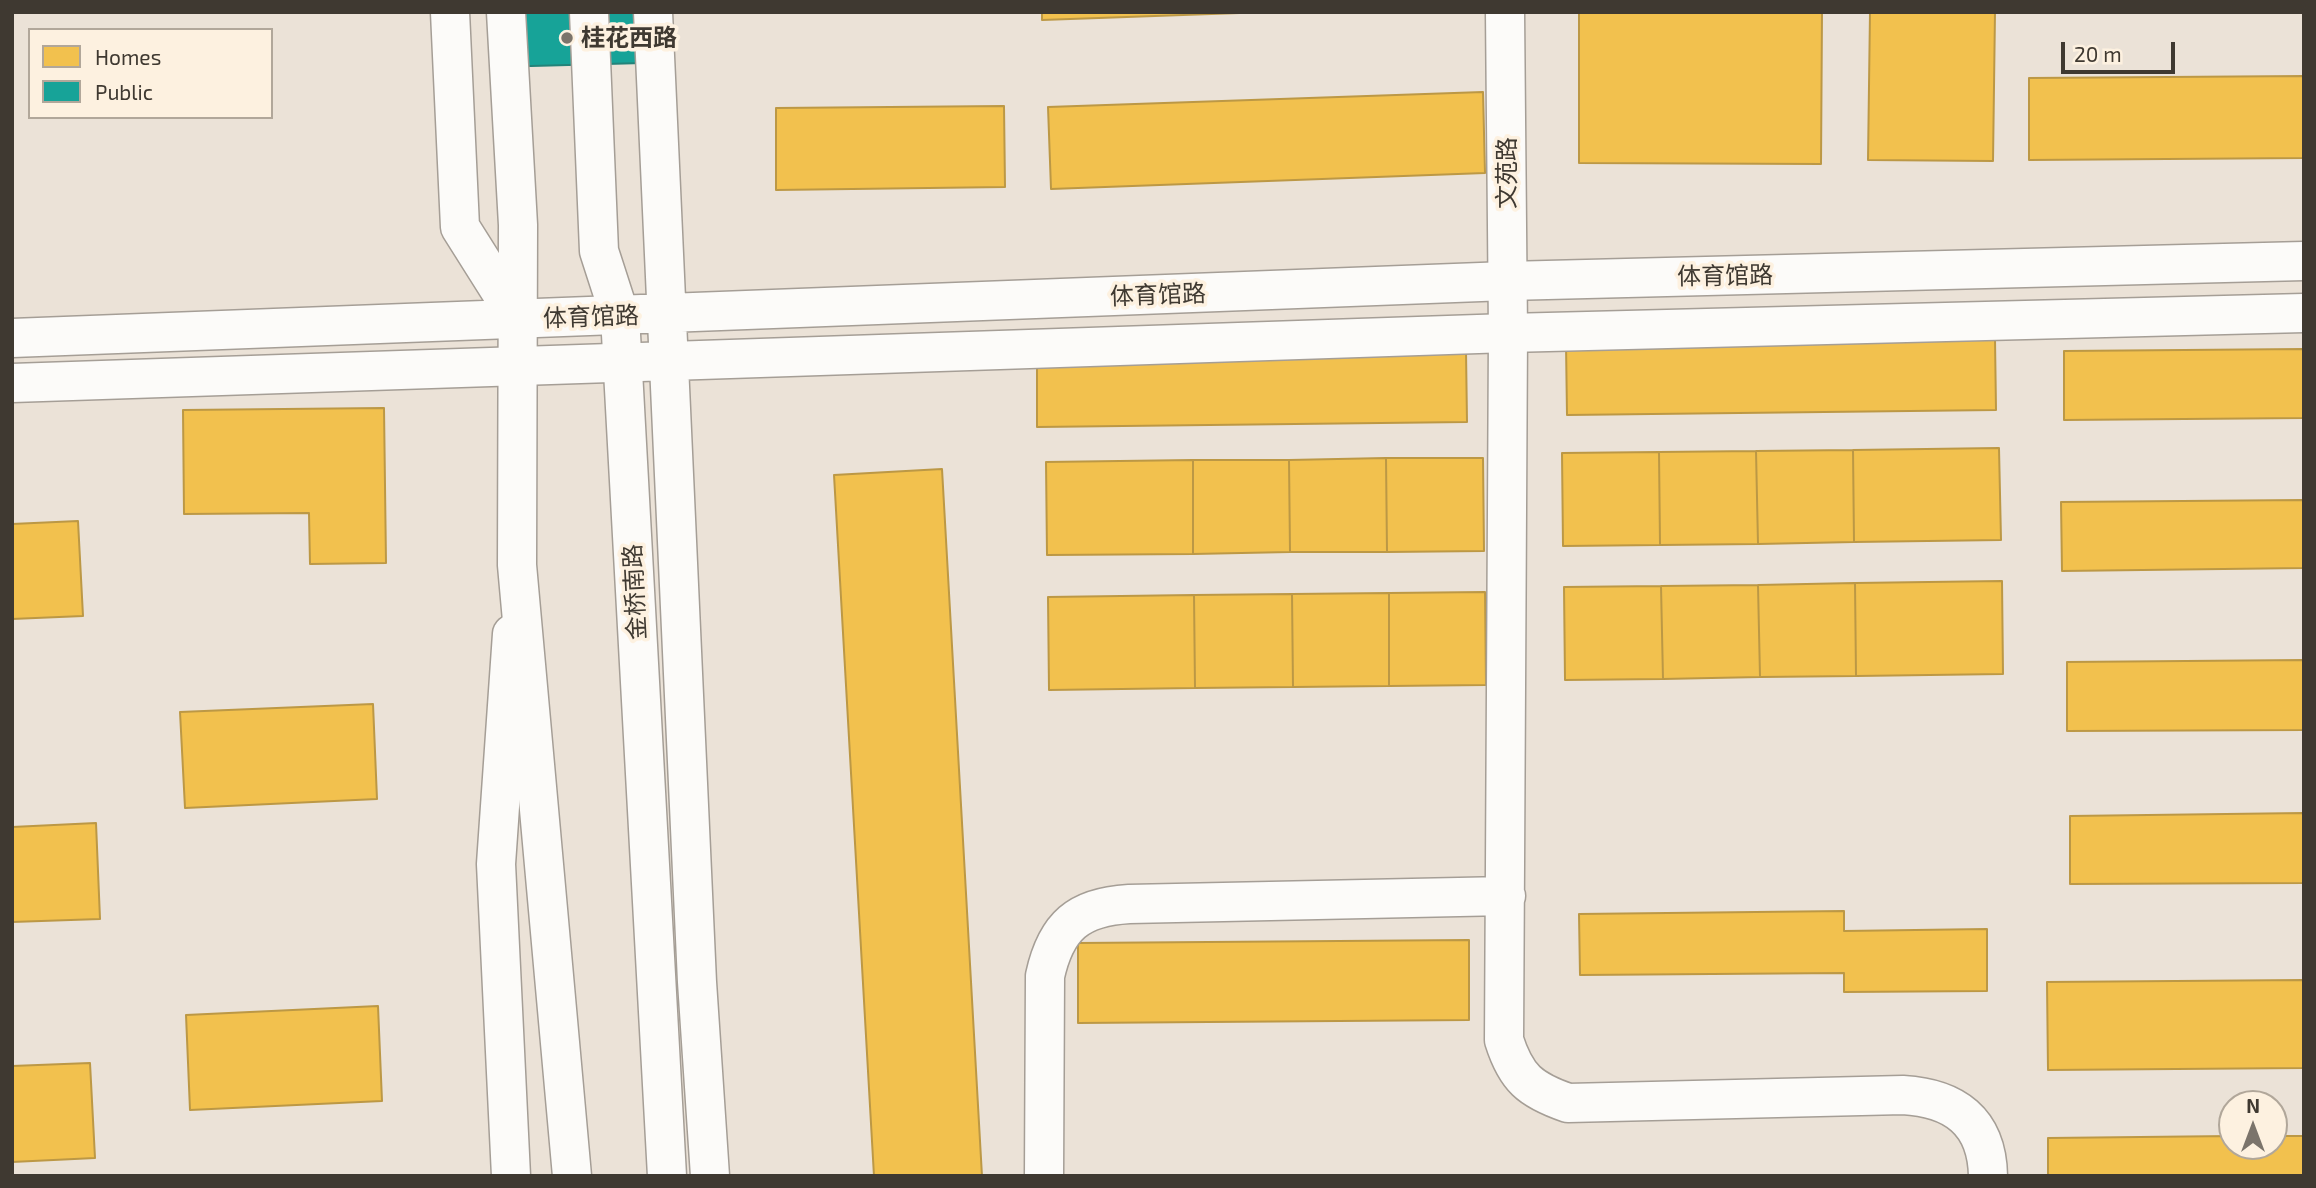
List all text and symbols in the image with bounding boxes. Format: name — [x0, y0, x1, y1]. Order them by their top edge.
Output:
place label: 桂花西路 — [581, 24, 677, 52]
legend — [28, 28, 273, 119]
scale bar — [2064, 28, 2178, 72]
marker: 桂花西路 — [559, 30, 575, 46]
text: 20 m — [2074, 41, 2122, 66]
text: Homes — [95, 44, 161, 69]
text: Public — [95, 79, 153, 104]
street label: 文苑路 — [1493, 137, 1521, 209]
street label: 体育馆路 — [1677, 261, 1773, 291]
street label: 体育馆路 — [1110, 279, 1206, 311]
street label: 体育馆路 — [543, 301, 639, 333]
street label: 金桥南路 — [618, 543, 652, 641]
north arrow — [2218, 1090, 2288, 1160]
text: N — [2246, 1094, 2260, 1117]

